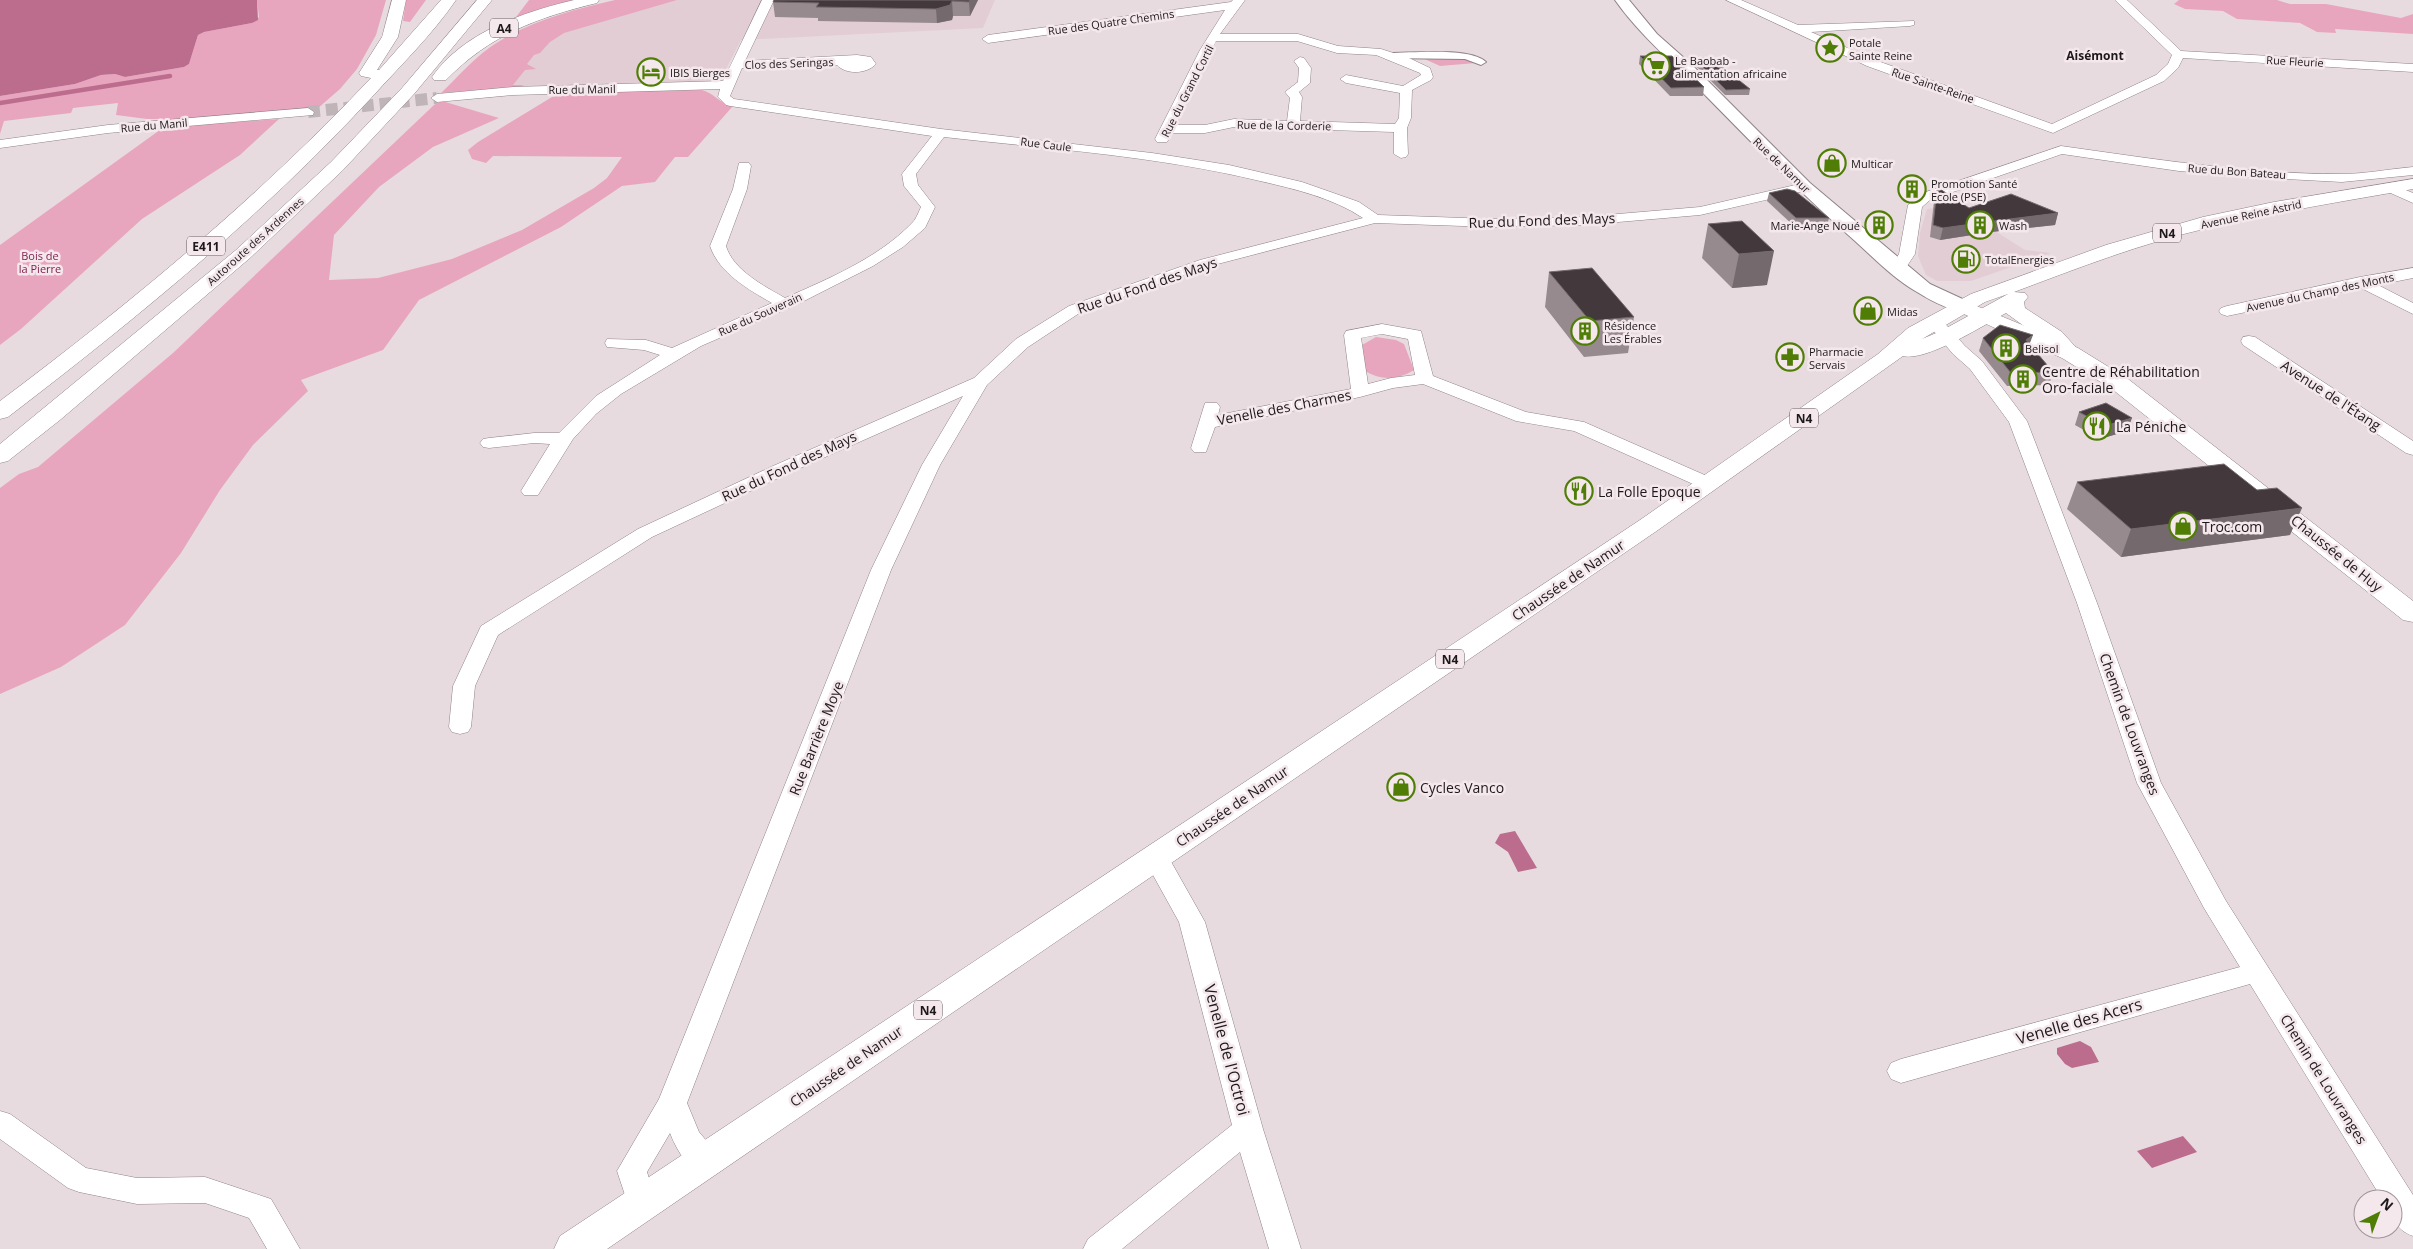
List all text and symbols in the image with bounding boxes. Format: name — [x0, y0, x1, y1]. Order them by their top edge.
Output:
street label: Rue des Quatre Chemins — [1047, 6, 1175, 38]
road number: A4 — [490, 18, 518, 38]
place icon: Potale Sainte Reine — [1815, 33, 1845, 63]
place label: Potale Sainte Reine — [1849, 35, 1912, 63]
street label: Rue du Grand Cortil — [1157, 42, 1217, 140]
district label: Aisémont — [2066, 47, 2124, 64]
supermarket icon: Le Baobab - alimentation africaine — [1641, 51, 1671, 81]
street label: Rue Fleurie — [2266, 52, 2324, 70]
place label: Le Baobab - alimentation africaine — [1675, 53, 1787, 81]
street label: Clos des Seringas — [744, 54, 834, 72]
hotel icon: IBIS Bierges — [636, 57, 666, 87]
street label: Rue Sainte-Reine — [1890, 64, 1976, 106]
place label: IBIS Bierges — [670, 65, 730, 80]
street label: Rue du Manil — [548, 81, 616, 97]
street label: Rue du Manil — [120, 115, 188, 135]
street label: Rue de la Corderie — [1237, 117, 1331, 133]
street label: Rue Caule — [1020, 133, 1072, 155]
street label: Rue de Namur — [1750, 134, 1814, 197]
shop icon: Multicar — [1817, 148, 1847, 178]
place label: Multicar — [1851, 156, 1893, 171]
street label: Rue du Bon Bateau — [2187, 160, 2287, 182]
building icon: Promotion Santé Ecole (PSE) — [1897, 174, 1927, 204]
place label: Promotion Santé Ecole (PSE) — [1931, 176, 2017, 204]
street label: Autoroute des Ardennes — [203, 193, 307, 289]
street label: Avenue Reine Astrid — [2199, 196, 2303, 232]
street label: Rue du Fond des Mays — [1468, 208, 1616, 232]
building icon: Marie-Ange Noué — [1864, 210, 1894, 240]
building icon: Wash — [1965, 210, 1995, 240]
place label: Marie-Ange Noué — [1770, 218, 1860, 233]
place label: Wash — [1999, 218, 2027, 233]
road number: N4 — [2153, 224, 2181, 242]
road number: E411 — [187, 237, 225, 256]
fuel station icon: TotalEnergies — [1951, 244, 1981, 274]
park label: Bois de la Pierre — [19, 248, 61, 276]
street label: Rue du Fond des Mays — [1075, 252, 1220, 318]
place label: TotalEnergies — [1985, 252, 2054, 267]
street label: Avenue du Champ des Monts — [2245, 269, 2395, 315]
street label: Rue du Souverain — [716, 289, 804, 339]
shop icon: Midas — [1853, 296, 1883, 326]
place label: Midas — [1887, 304, 1918, 319]
building icon: Résidence Les Érables — [1570, 316, 1600, 346]
place label: Résidence Les Érables — [1604, 318, 1662, 346]
building icon: Belisol — [1991, 333, 2021, 363]
place label: Belisol — [2025, 341, 2058, 356]
pharmacy icon: Pharmacie Servais — [1775, 342, 1805, 372]
place label: Pharmacie Servais — [1809, 344, 1864, 372]
street label: Avenue de l'Étang — [2277, 356, 2385, 435]
place label: Centre de Réhabilitation Oro-faciale — [2042, 362, 2200, 397]
building icon: Centre de Réhabilitation Oro-faciale — [2008, 364, 2038, 394]
street label: Venelle des Charmes — [1215, 385, 1353, 429]
road number: N4 — [1790, 408, 1818, 428]
restaurant icon: La Péniche — [2082, 411, 2112, 441]
place label: La Péniche — [2116, 417, 2186, 436]
street label: Rue du Fond des Mays — [718, 426, 860, 506]
restaurant icon: La Folle Epoque — [1564, 476, 1594, 506]
place label: La Folle Epoque — [1598, 482, 1701, 501]
street label: Chaussée de Huy — [2287, 510, 2387, 596]
shop icon: Troc.com — [2168, 511, 2198, 541]
place label: Troc.com — [2202, 517, 2262, 536]
street label: Chaussée de Namur — [1508, 535, 1628, 625]
road number: N4 — [1436, 650, 1464, 669]
street label: Chemin de Louvranges — [2095, 650, 2165, 798]
street label: Rue Barrière Moye — [784, 678, 848, 798]
street label: Chaussée de Namur — [1172, 761, 1292, 851]
shop icon: Cycles Vanco — [1386, 772, 1416, 802]
place label: Cycles Vanco — [1420, 778, 1504, 797]
street label: Venelle de l'Octroi — [1199, 982, 1255, 1118]
street label: Venelle des Acers — [2013, 993, 2145, 1049]
road number: N4 — [914, 1000, 942, 1020]
street label: Chemin de Louvranges — [2276, 1011, 2372, 1148]
street label: Chaussée de Namur — [786, 1021, 906, 1111]
north arrow — [2353, 1189, 2403, 1239]
text: N — [2376, 1193, 2398, 1215]

